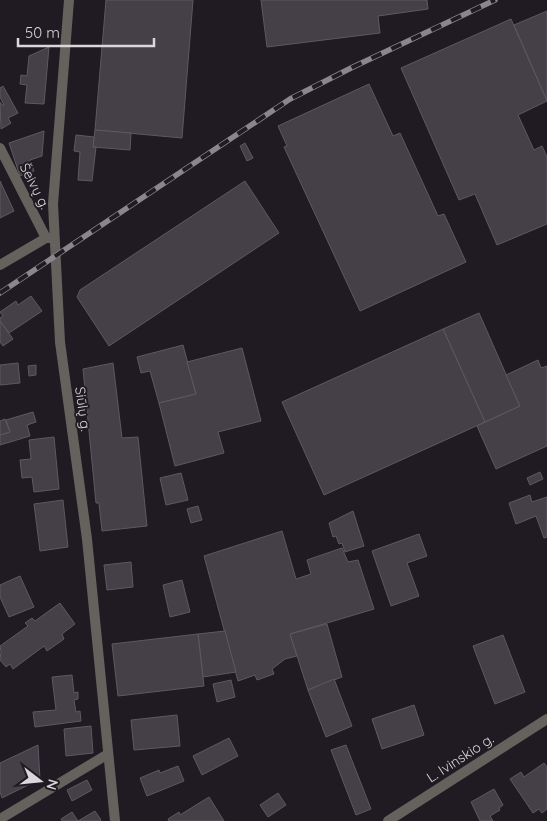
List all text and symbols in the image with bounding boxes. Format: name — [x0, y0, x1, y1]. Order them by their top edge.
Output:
scale bar — [18, 15, 154, 47]
text: 50 m — [25, 23, 60, 42]
street label: Šeivų g. — [16, 160, 54, 212]
street label: Siūlų g. — [71, 385, 95, 433]
street label: L. Ivinskio g. — [423, 730, 497, 786]
north arrow — [15, 756, 65, 806]
text: N — [42, 777, 63, 792]

